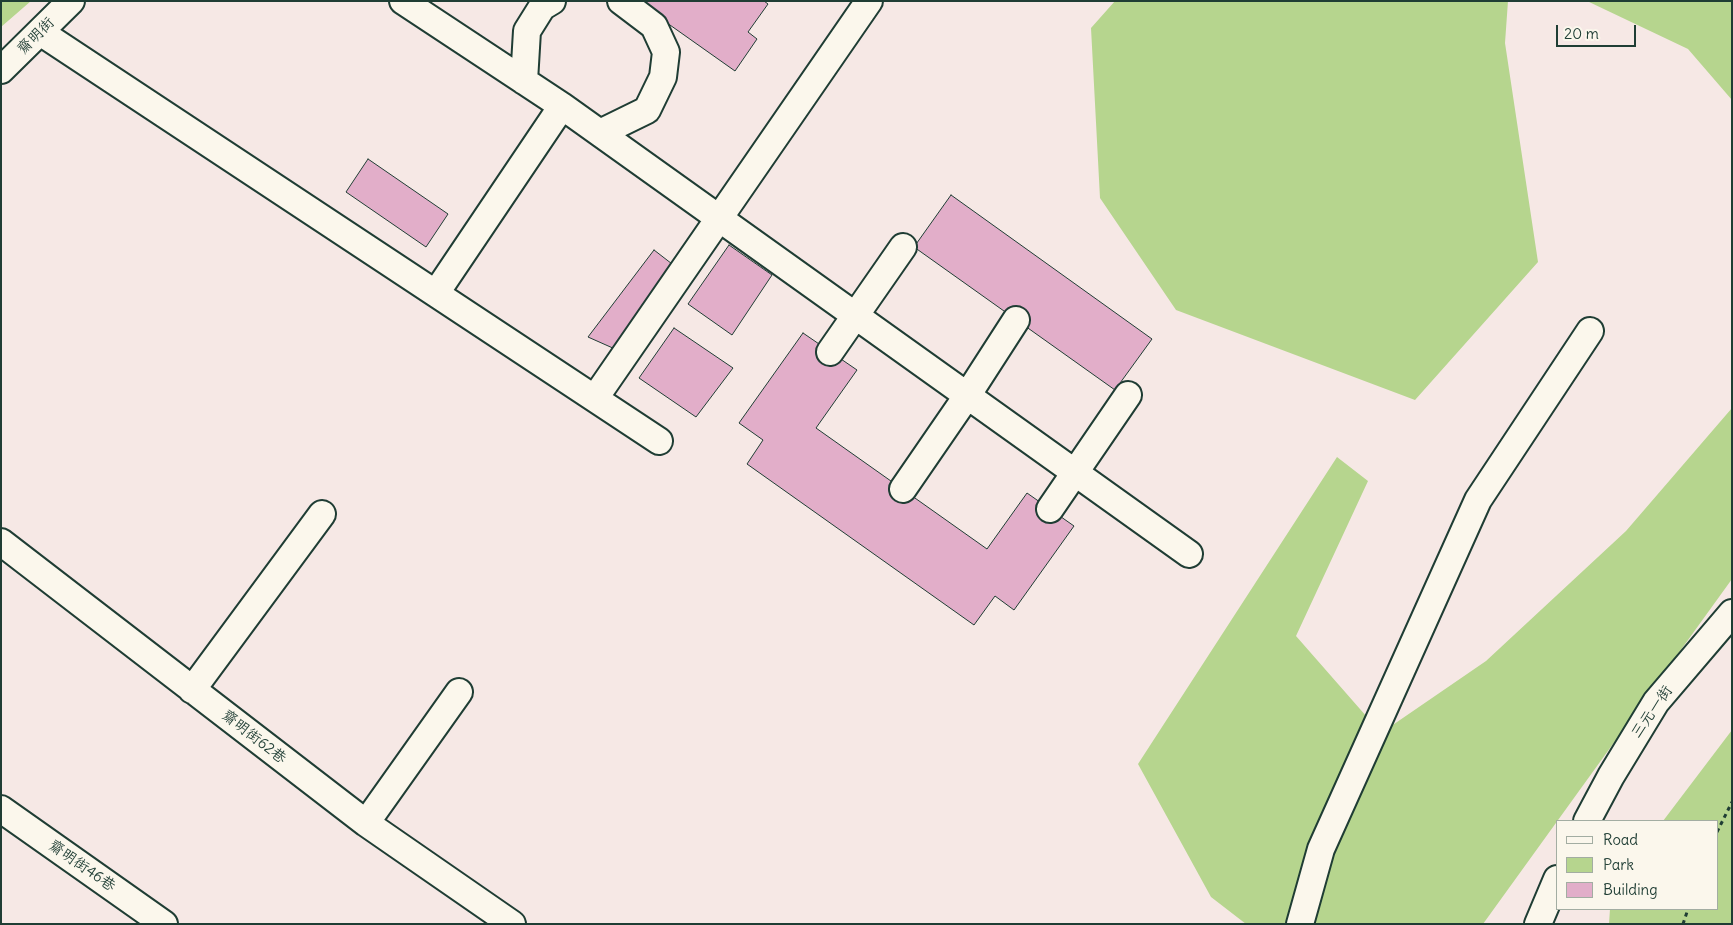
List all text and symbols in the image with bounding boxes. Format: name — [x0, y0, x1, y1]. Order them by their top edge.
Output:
street label: 齋明街 — [14, 14, 58, 58]
scale bar — [1558, 15, 1638, 47]
text: 20 m — [1564, 24, 1599, 43]
street label: 三元一街 — [1627, 682, 1677, 742]
street label: 齋明街62巷 — [218, 706, 290, 768]
legend — [1556, 820, 1718, 910]
text: Road — [1603, 830, 1638, 849]
street label: 齋明街46巷 — [45, 836, 119, 896]
text: Park — [1603, 855, 1634, 874]
text: Building — [1603, 880, 1658, 899]

